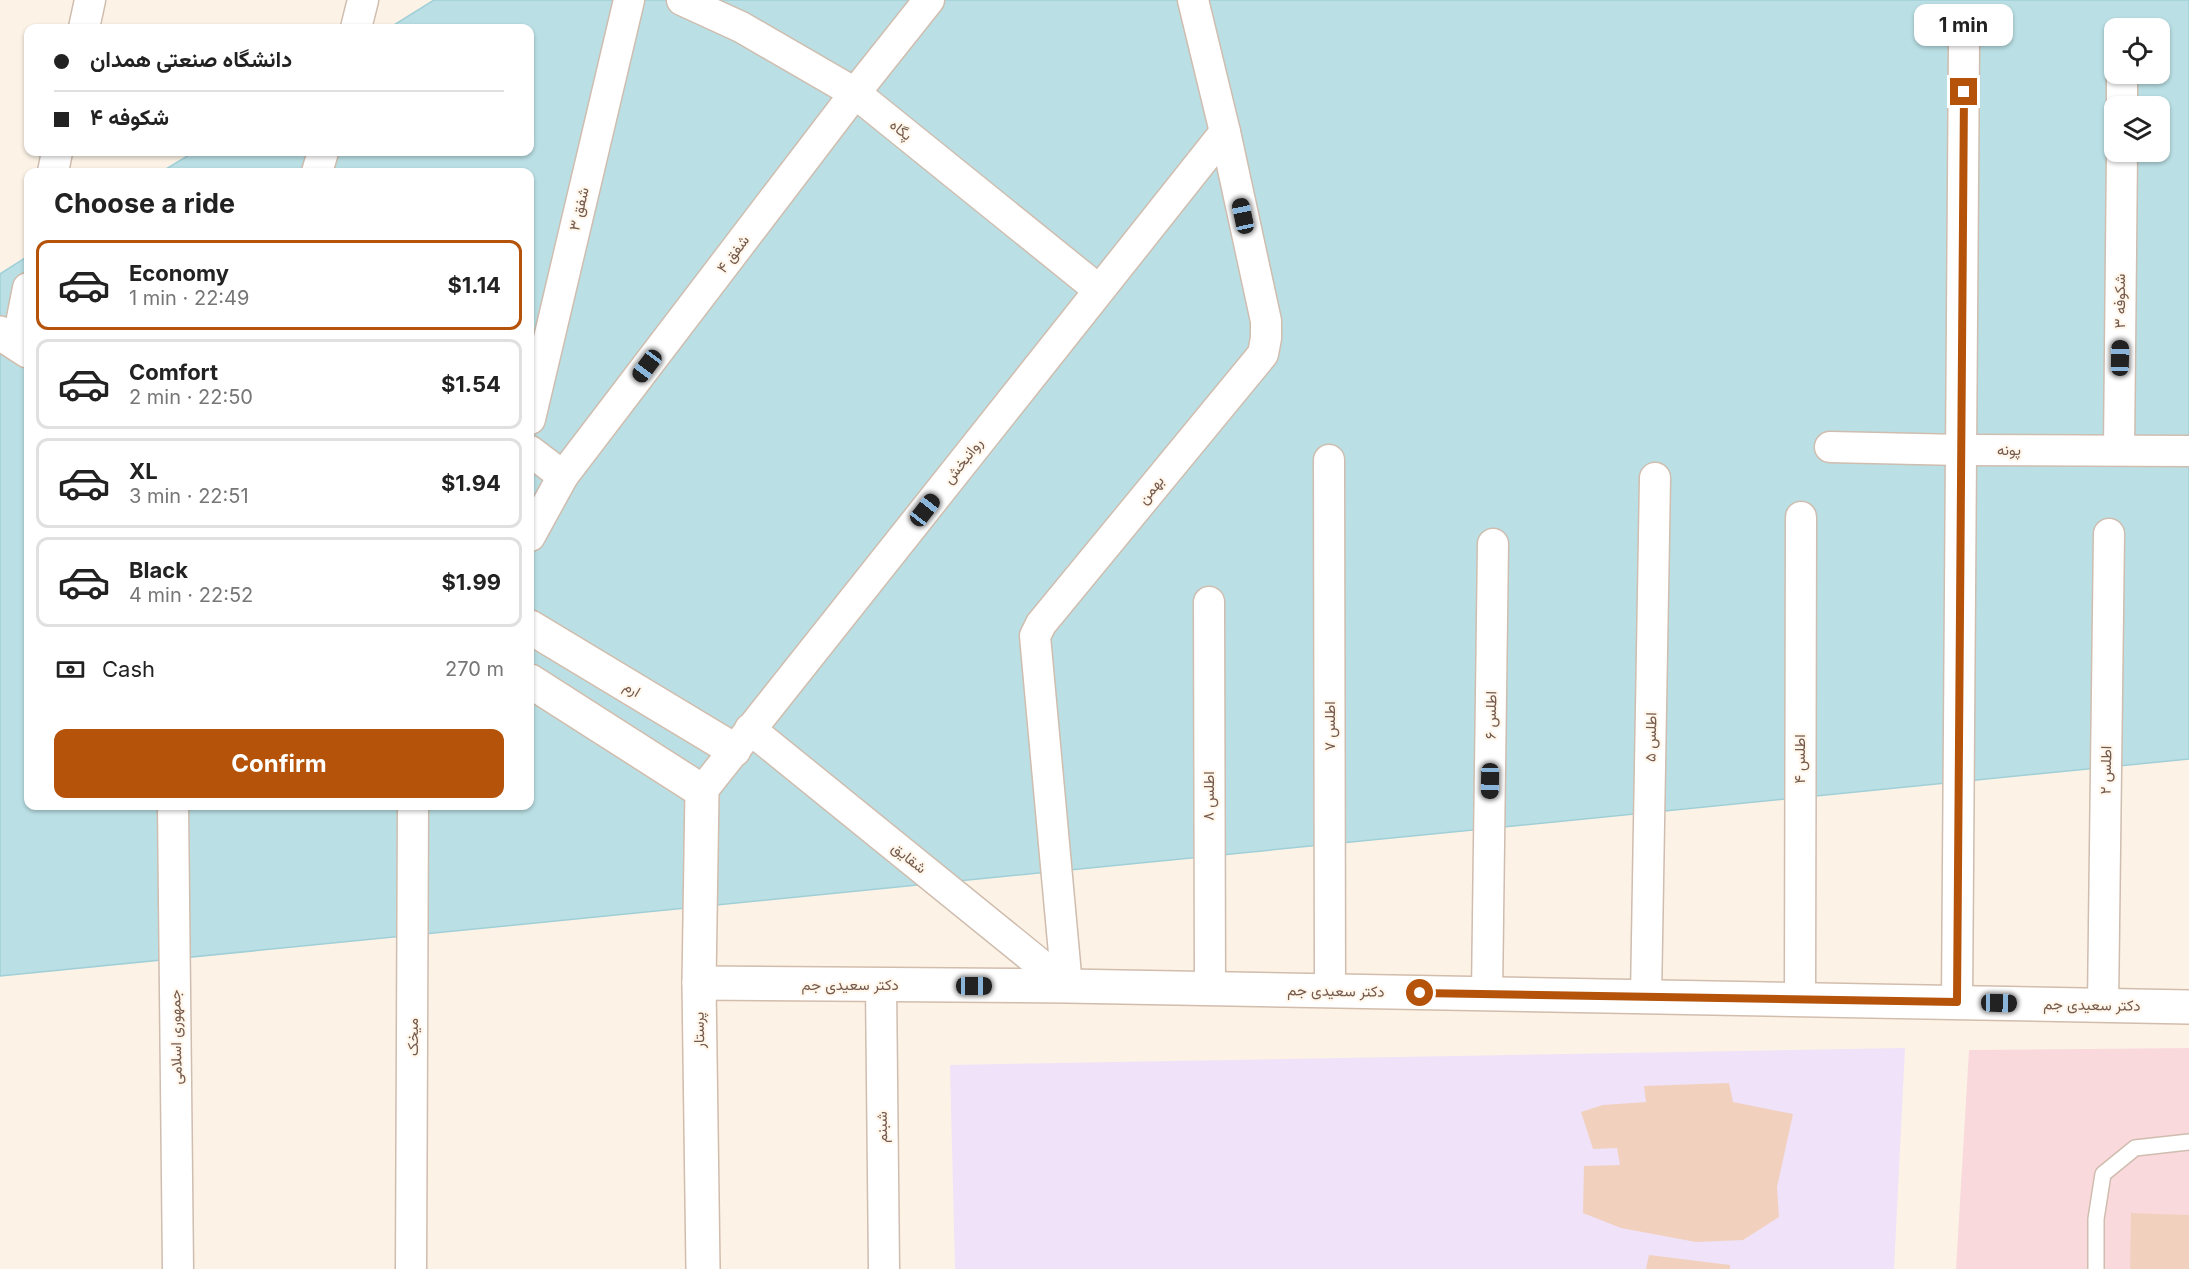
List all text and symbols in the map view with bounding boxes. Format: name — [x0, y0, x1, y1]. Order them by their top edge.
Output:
callout: 1 min — [1914, 5, 2014, 47]
text: 1 min — [1939, 13, 1988, 37]
map controls — [2104, 18, 2170, 162]
button: locate — [2104, 18, 2170, 84]
text: دانشگاه صنعتی همدان — [90, 46, 292, 72]
route end — [1950, 78, 1977, 105]
button: layers — [2104, 96, 2170, 162]
text: شکوفه ۴ — [90, 104, 169, 130]
street label: پگاه — [886, 115, 916, 145]
street label: شفق ۳ — [564, 185, 594, 233]
text: Choose a ride — [54, 187, 235, 220]
car — [1230, 197, 1256, 235]
street label: شفق ۴ — [712, 231, 754, 277]
icon: car — [57, 258, 111, 312]
text: Economy — [129, 260, 229, 286]
text: $1.14 — [447, 272, 501, 298]
street label: شکوفه ۳ — [2110, 273, 2129, 328]
text: 1 min · 22:49 — [129, 286, 249, 310]
car — [2111, 340, 2129, 376]
car — [629, 346, 665, 386]
icon: car — [57, 357, 111, 411]
text: Comfort — [129, 359, 218, 385]
text: $1.54 — [441, 371, 501, 397]
text: 2 min · 22:50 — [129, 385, 253, 409]
street label: روانبخش — [939, 434, 987, 488]
street label: پونه — [1997, 440, 2021, 460]
icon: car — [57, 456, 111, 510]
text: XL — [129, 458, 158, 484]
text: $1.94 — [441, 470, 501, 496]
street label: بهمن — [1133, 472, 1169, 508]
text: 3 min · 22:51 — [129, 484, 249, 508]
car — [907, 490, 943, 530]
icon: car — [57, 555, 111, 609]
text: Black — [129, 557, 188, 583]
text: $1.99 — [441, 569, 501, 595]
text: 4 min · 22:52 — [129, 583, 253, 607]
icon: cash — [54, 653, 87, 686]
text: Cash — [102, 656, 155, 682]
text: 270 m — [445, 657, 504, 681]
street label: ارم — [620, 676, 644, 702]
street label: اطلس ۶ — [1481, 691, 1501, 739]
street label: اطلس ۷ — [1320, 701, 1340, 751]
street label: اطلس ۵ — [1641, 712, 1661, 762]
button: Confirm — [54, 729, 504, 798]
street label: اطلس ۴ — [1790, 734, 1810, 784]
street label: اطلس ۲ — [2096, 746, 2116, 794]
car — [1481, 763, 1499, 799]
street label: اطلس ۸ — [1199, 771, 1219, 821]
street label: شقایق — [887, 838, 931, 878]
street label: دکتر سعیدی جم — [801, 975, 899, 995]
car — [956, 977, 992, 995]
route start — [1406, 979, 1433, 1006]
street label: دکتر سعیدی جم — [1287, 980, 1385, 1002]
street label: جمهوری اسلامی — [165, 989, 187, 1085]
car — [1981, 994, 2017, 1012]
street label: دکتر سعیدی جم — [2043, 994, 2141, 1016]
street label: پرستار — [689, 1012, 709, 1049]
street label: میخک — [403, 1018, 422, 1056]
street label: شبنم — [872, 1111, 892, 1143]

